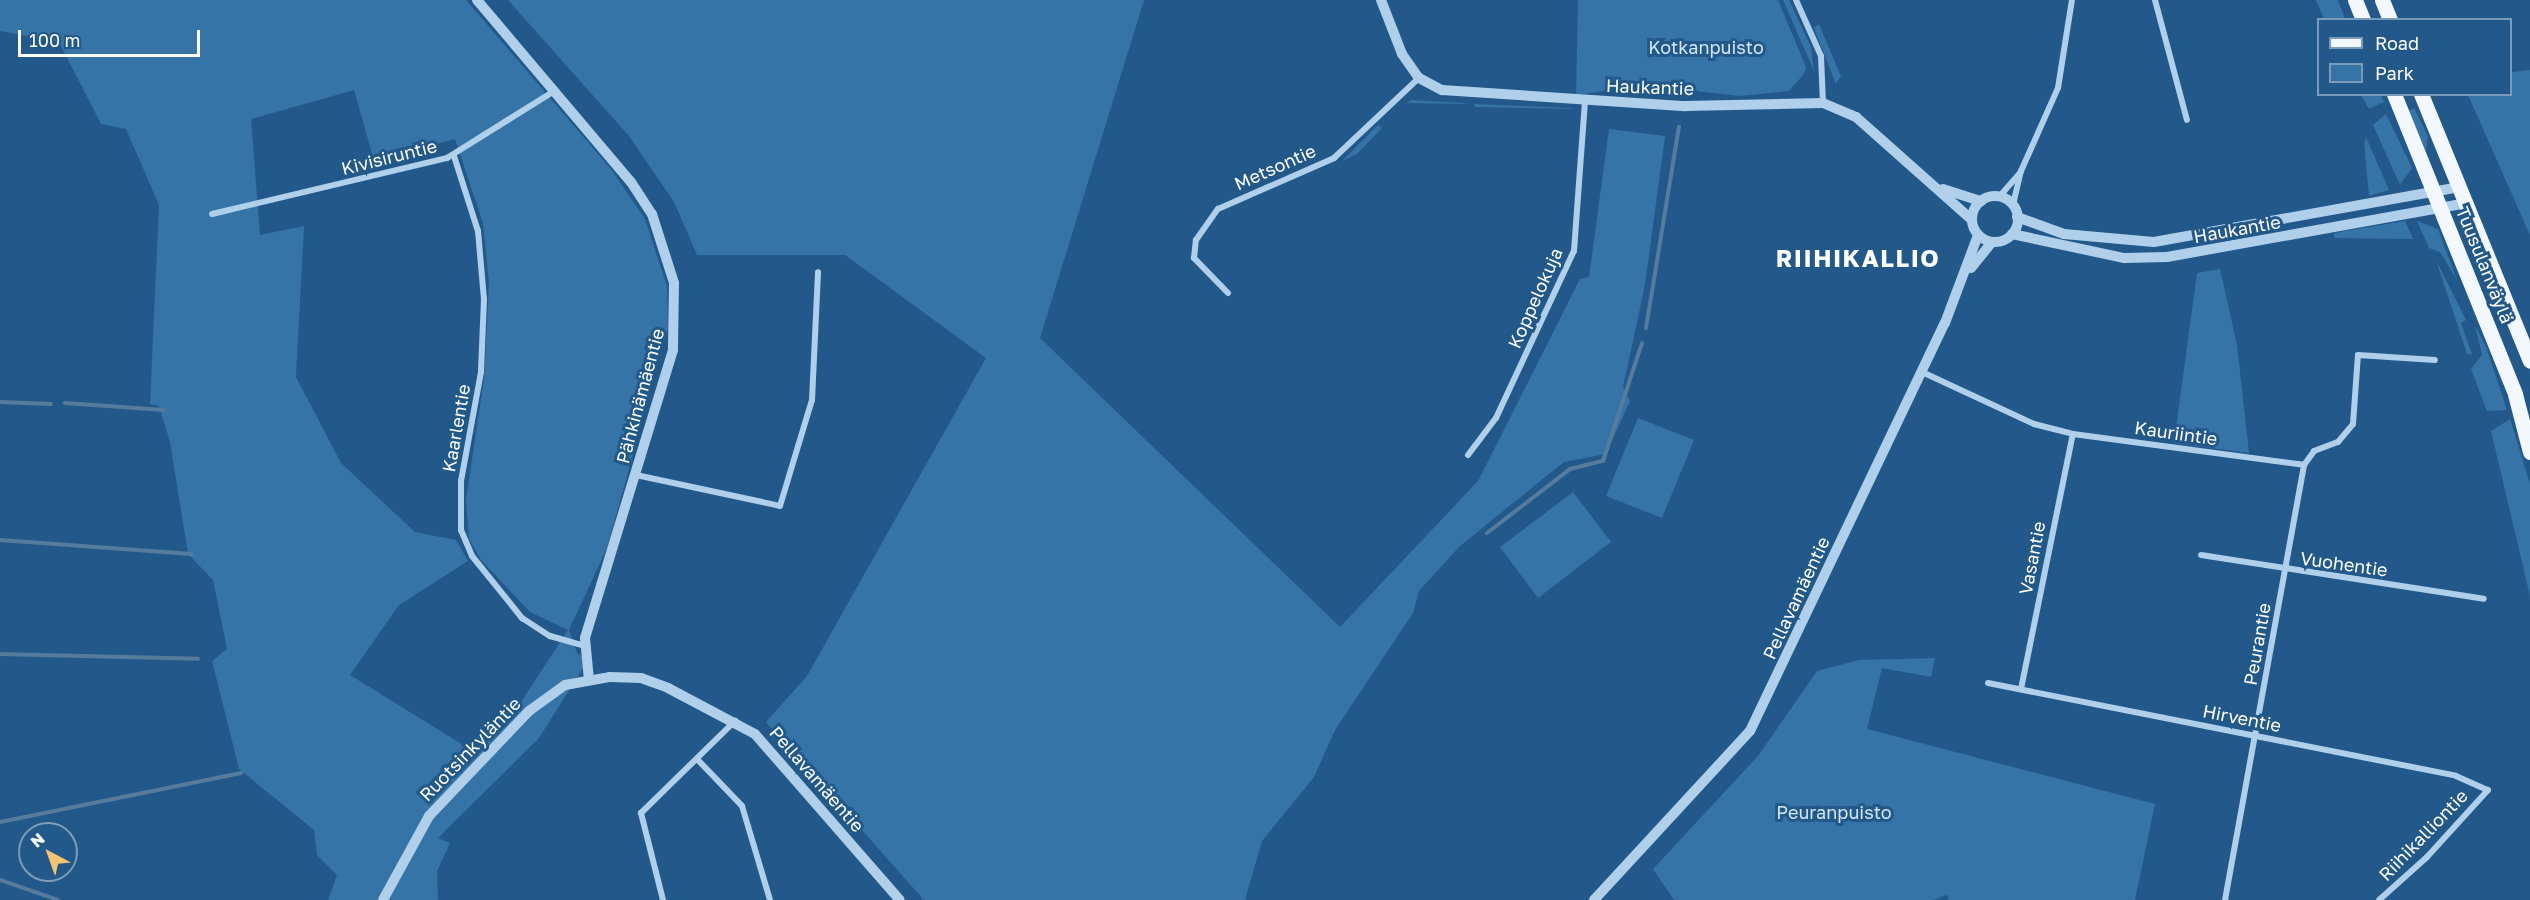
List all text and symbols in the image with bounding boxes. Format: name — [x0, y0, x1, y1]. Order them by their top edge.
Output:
scale bar — [21, 18, 202, 56]
legend — [2317, 18, 2512, 96]
text: 100 m — [29, 29, 80, 51]
text: Road — [2375, 32, 2419, 54]
park label: Kotkanpuisto — [1648, 36, 1764, 58]
text: Park — [2375, 62, 2414, 84]
street label: Haukantie — [1606, 75, 1694, 99]
street label: Kivisiruntie — [339, 135, 439, 179]
street label: Metsontie — [1231, 139, 1319, 195]
street label: Tuusulanväylä — [2452, 204, 2518, 326]
street label: Haukantie — [2192, 211, 2282, 247]
street label: Koppelokuja — [1503, 244, 1567, 352]
district label: RIIHIKALLIO — [1776, 244, 1940, 272]
street label: Pähkinämäentie — [612, 326, 668, 466]
street label: Kaarlentie — [438, 382, 474, 474]
street label: Kauriintie — [2133, 417, 2219, 449]
street label: Vasantie — [2014, 520, 2050, 596]
street label: Pellavamäentie — [1758, 533, 1834, 663]
street label: Vuohentie — [2299, 547, 2389, 581]
street label: Peurantie — [2239, 601, 2275, 687]
street label: Ruotsinkyläntie — [415, 693, 525, 805]
street label: Hirventie — [2201, 700, 2283, 736]
street label: Pellavamäentie — [765, 722, 869, 836]
street label: Riihikalliontie — [2374, 785, 2472, 885]
park label: Peuranpuisto — [1776, 801, 1892, 823]
north arrow — [18, 822, 78, 882]
text: N — [26, 828, 49, 851]

